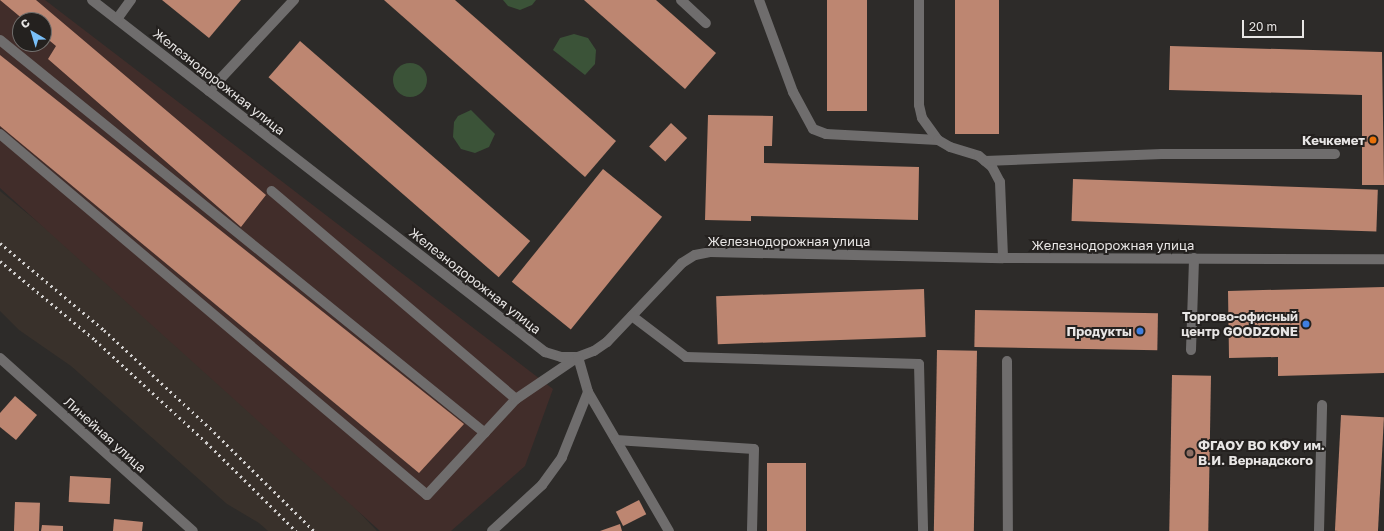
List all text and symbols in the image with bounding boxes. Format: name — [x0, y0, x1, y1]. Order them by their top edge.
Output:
north arrow — [12, 12, 52, 52]
scale bar — [1244, 12, 1306, 38]
text: С — [18, 15, 32, 30]
text: 20 m — [1249, 19, 1277, 34]
street label: Железнодорожная улица — [150, 26, 288, 138]
place label: Кечкемет — [1302, 132, 1365, 148]
marker: Кечкемет — [1368, 135, 1378, 145]
street label: Железнодорожная улица — [406, 225, 544, 337]
street label: Железнодорожная улица — [708, 233, 870, 249]
street label: Железнодорожная улица — [1032, 237, 1194, 253]
place label: Торгово-офисный центр GOODZONE — [1181, 309, 1298, 340]
marker: Торгово-офисный центр GOODZONE — [1301, 319, 1311, 329]
place label: Продукты — [1067, 323, 1132, 339]
marker: Продукты — [1135, 326, 1145, 336]
street label: Линейная улица — [61, 394, 149, 476]
place label: ФГАОУ ВО КФУ им. В.И. Вернадского — [1198, 438, 1325, 469]
marker: ФГАОУ ВО КФУ им. В.И. Вернадского — [1185, 448, 1195, 458]

